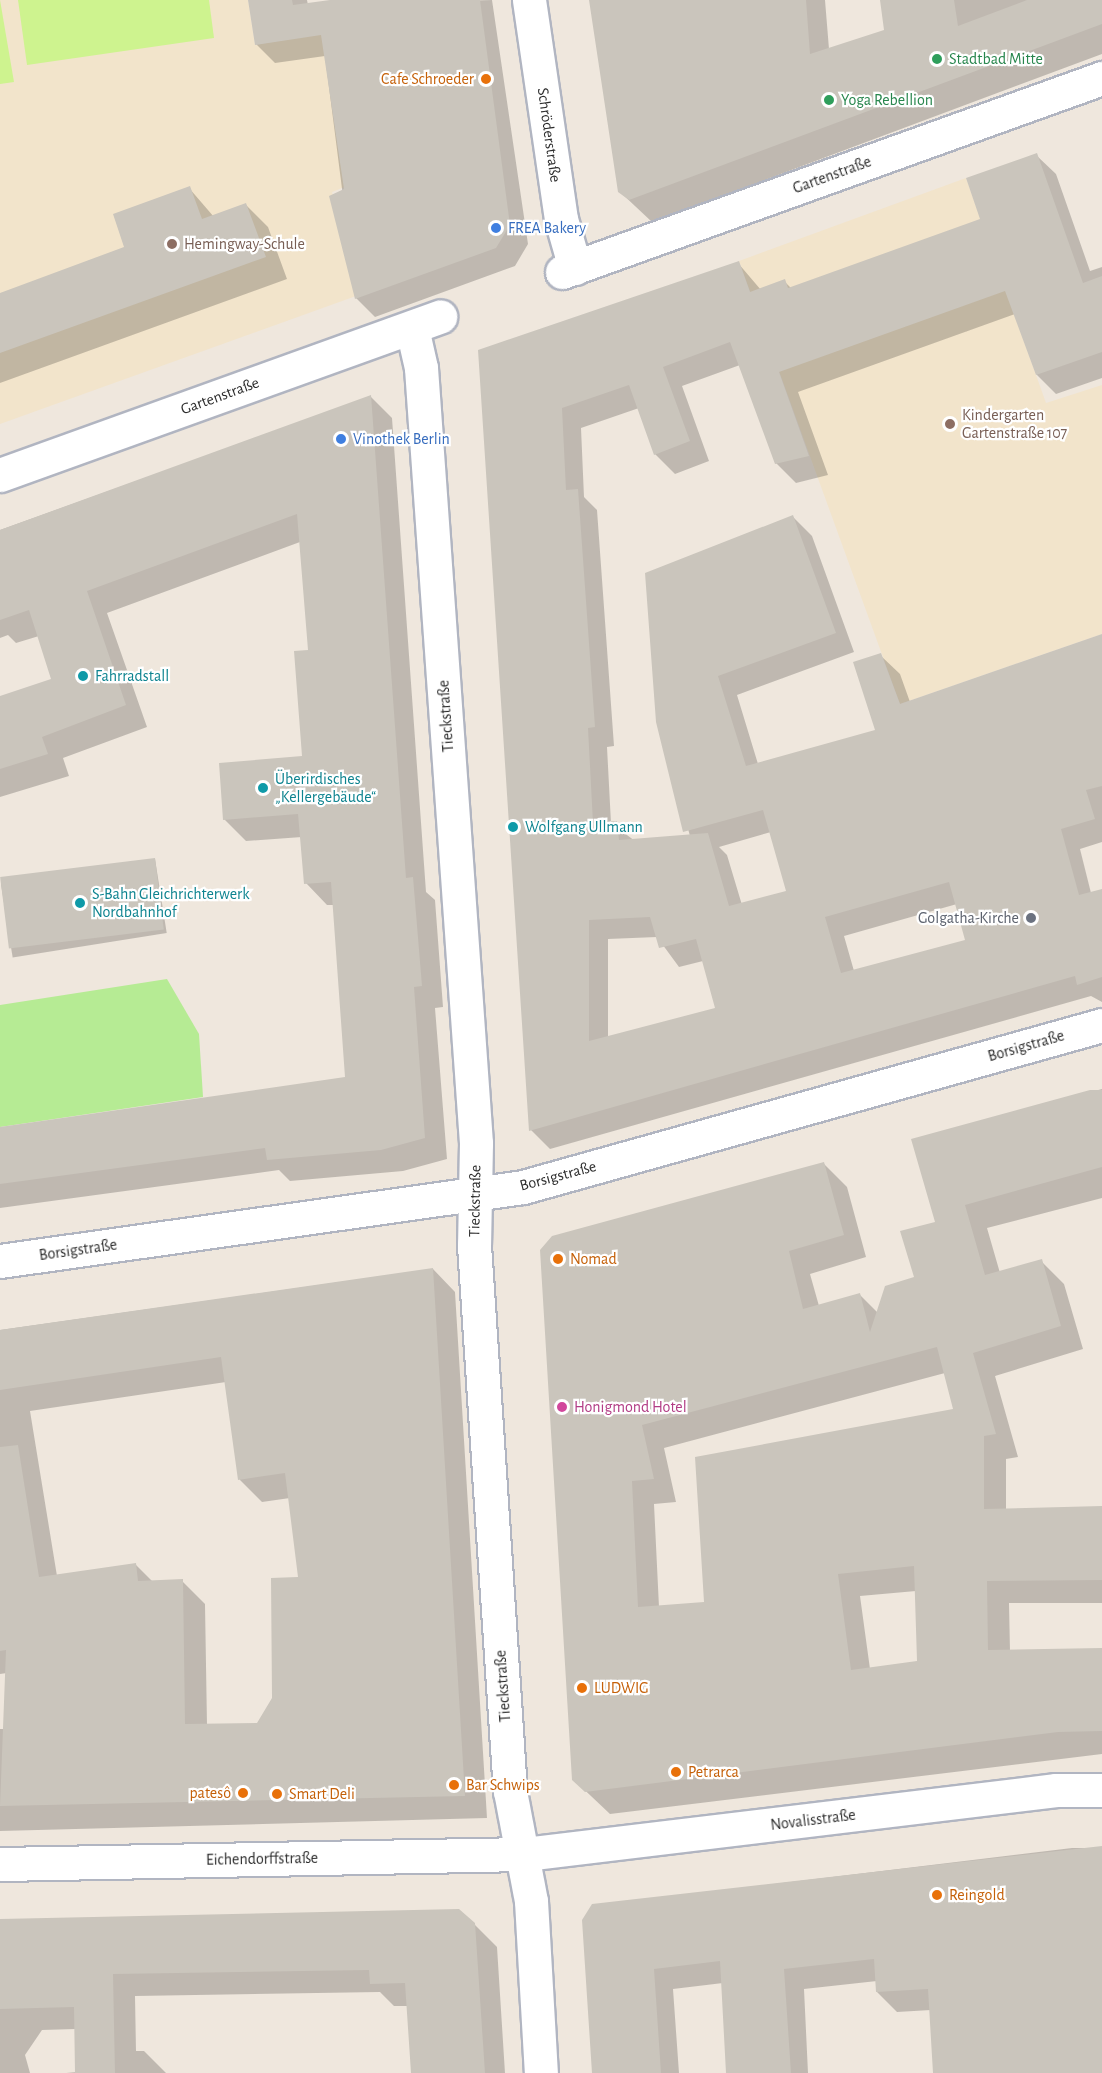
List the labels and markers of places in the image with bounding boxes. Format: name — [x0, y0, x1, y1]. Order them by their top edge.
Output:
place label: Stadtbad Mitte — [949, 49, 1043, 69]
marker: Stadtbad Mitte — [930, 52, 944, 66]
place label: Cafe Schroeder — [381, 69, 474, 89]
marker: Cafe Schroeder — [479, 72, 493, 86]
place label: Yoga Rebellion — [841, 90, 933, 110]
marker: Yoga Rebellion — [822, 93, 836, 107]
place label: FREA Bakery — [508, 218, 586, 238]
marker: FREA Bakery — [489, 221, 503, 235]
place label: Hemingway-Schule — [184, 234, 305, 254]
marker: Hemingway-Schule — [165, 237, 179, 251]
place label: Kindergarten Gartenstraße 107 — [962, 405, 1067, 443]
marker: Kindergarten Gartenstraße 107 — [943, 417, 957, 431]
place label: Vinothek Berlin — [353, 429, 450, 449]
marker: Vinothek Berlin — [334, 432, 348, 446]
place label: Fahrradstall — [95, 666, 169, 686]
marker: Fahrradstall — [76, 669, 90, 683]
place label: Überirdisches „Kellergebäude“ — [275, 769, 376, 807]
marker: Überirdisches „Kellergebäude“ — [256, 781, 270, 795]
place label: Wolfgang Ullmann — [525, 817, 643, 837]
marker: Wolfgang Ullmann — [506, 820, 520, 834]
place label: S-Bahn Gleichrichterwerk Nordbahnhof — [92, 884, 250, 922]
marker: S-Bahn Gleichrichterwerk Nordbahnhof — [73, 896, 87, 910]
place label: Golgatha-Kirche — [918, 908, 1019, 928]
marker: Golgatha-Kirche — [1024, 911, 1038, 925]
place label: Nomad — [570, 1249, 617, 1269]
marker: Nomad — [551, 1252, 565, 1266]
place label: Honigmond Hotel — [574, 1397, 687, 1417]
marker: Honigmond Hotel — [555, 1400, 569, 1414]
place label: LUDWIG — [594, 1678, 649, 1698]
marker: LUDWIG — [575, 1681, 589, 1695]
place label: Petrarca — [688, 1762, 739, 1782]
marker: Petrarca — [669, 1765, 683, 1779]
place label: Bar Schwips — [466, 1775, 540, 1795]
marker: Bar Schwips — [447, 1778, 461, 1792]
place label: patesô — [189, 1783, 231, 1803]
place label: Smart Deli — [289, 1784, 355, 1804]
marker: patesô — [236, 1786, 250, 1800]
marker: Smart Deli — [270, 1787, 284, 1801]
place label: Reingold — [949, 1885, 1005, 1905]
marker: Reingold — [930, 1888, 944, 1902]

